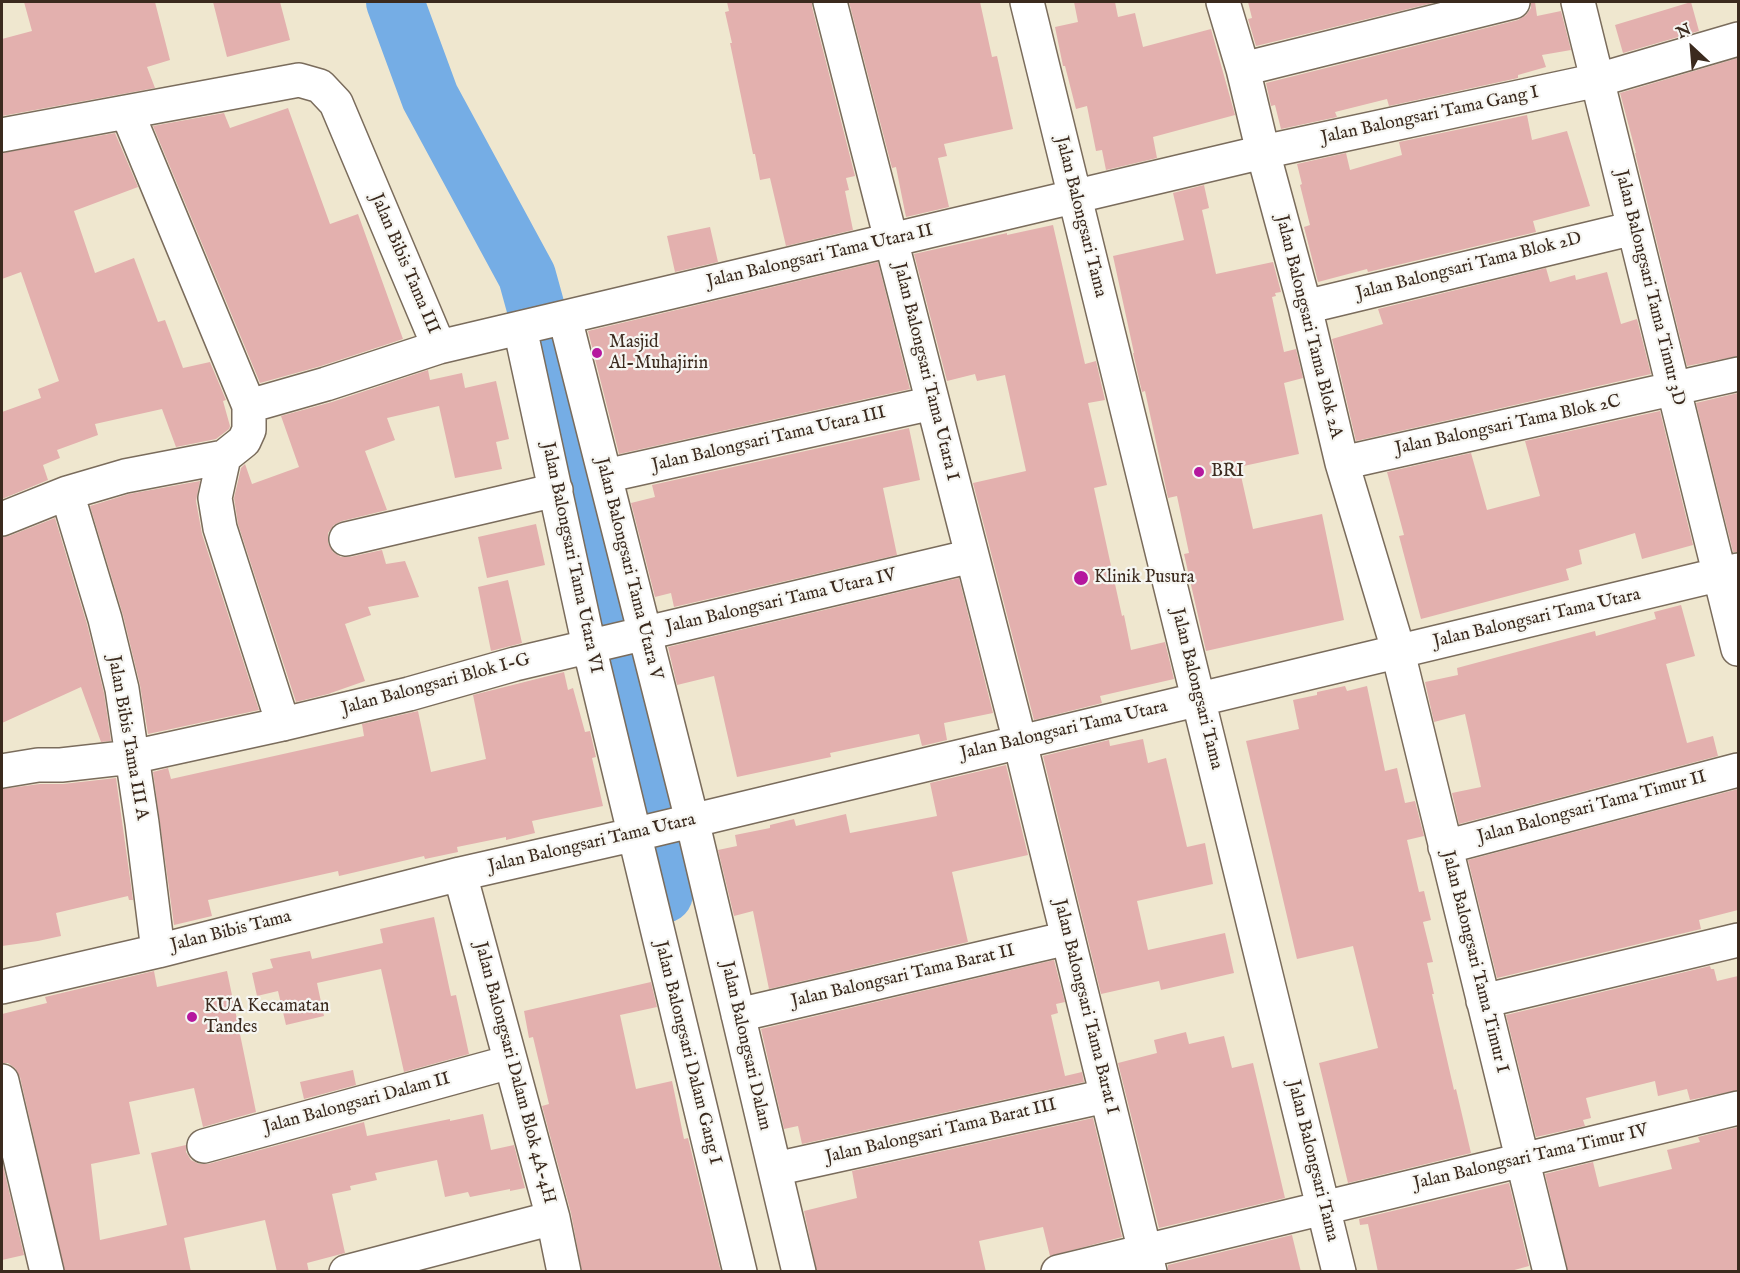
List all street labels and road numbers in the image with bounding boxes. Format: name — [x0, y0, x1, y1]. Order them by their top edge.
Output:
street label: Jalan Balongsari Tama Gang I — [1319, 82, 1541, 150]
street label: Jalan Balongsari Tama — [1050, 134, 1110, 300]
street label: Jalan Balongsari Tama Timur 3D — [1609, 168, 1689, 408]
street label: Jalan Bibis Tama III — [365, 191, 443, 337]
street label: Jalan Balongsari Tama Blok 2A — [1270, 213, 1346, 441]
street label: Jalan Balongsari Tama Utara II — [705, 220, 935, 294]
street label: Jalan Balongsari Tama Blok 2D — [1354, 228, 1584, 306]
street label: Jalan Balongsari Tama Utara I — [887, 261, 963, 483]
street label: Jalan Balongsari Tama Blok 2C — [1393, 392, 1623, 460]
street label: Jalan Balongsari Tama Utara III — [650, 403, 888, 477]
street label: Jalan Balongsari Tama Utara VI — [536, 441, 606, 675]
street label: Jalan Balongsari Tama Utara V — [590, 456, 666, 682]
street label: Jalan Balongsari Tama Utara IV — [664, 565, 898, 639]
street label: Jalan Balongsari Tama Utara — [1431, 585, 1643, 653]
street label: Jalan Balongsari Tama — [1166, 606, 1226, 772]
street label: Jalan Balongsari Blok I-G — [339, 649, 533, 721]
street label: Jalan Bibis Tama III A — [102, 654, 152, 822]
street label: Jalan Balongsari Tama Utara — [958, 697, 1170, 765]
street label: Jalan Balongsari Tama Timur II — [1475, 767, 1709, 849]
street label: Jalan Balongsari Tama Utara — [486, 810, 698, 878]
street label: Jalan Balongsari Tama Timur I — [1436, 849, 1512, 1075]
street label: Jalan Balongsari Tama Barat I — [1048, 897, 1122, 1117]
street label: Jalan Bibis Tama — [169, 907, 293, 957]
street label: Jalan Balongsari Dalam Gang I — [649, 939, 725, 1167]
street label: Jalan Balongsari Dalam Blok 4A-4H — [469, 940, 559, 1206]
street label: Jalan Balongsari Tama Barat II — [789, 941, 1017, 1013]
street label: Jalan Balongsari Dalam — [715, 959, 775, 1133]
street label: Jalan Balongsari Dalam II — [261, 1069, 453, 1139]
street label: Jalan Balongsari Tama — [1282, 1078, 1342, 1244]
street label: Jalan Balongsari Tama Barat III — [823, 1095, 1059, 1169]
street label: Jalan Balongsari Tama Timur IV — [1412, 1120, 1650, 1196]

